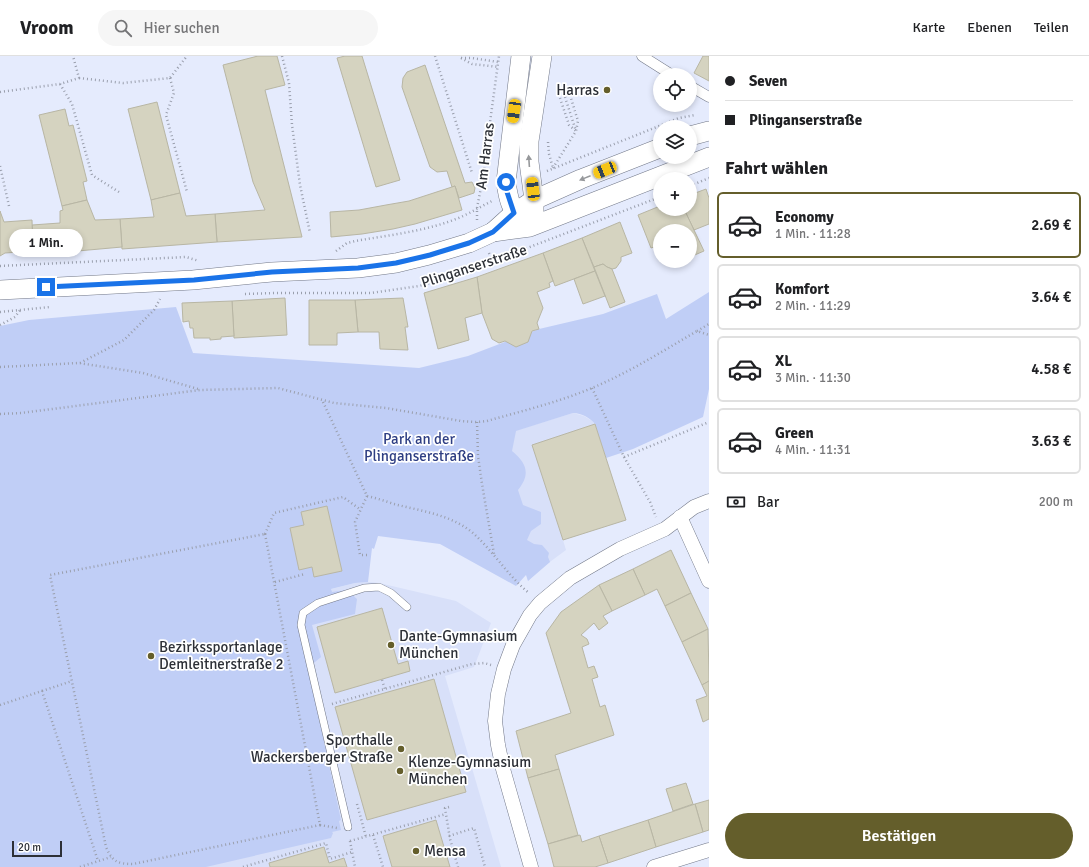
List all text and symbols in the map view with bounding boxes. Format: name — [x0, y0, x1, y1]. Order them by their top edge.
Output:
search box — [98, 10, 378, 46]
text: Vroom — [20, 16, 74, 40]
icon: search — [112, 17, 134, 39]
text: Hier suchen — [144, 19, 220, 37]
text: Karte — [913, 19, 945, 36]
text: Ebenen — [967, 19, 1012, 36]
text: Teilen — [1034, 19, 1069, 36]
map controls — [653, 68, 697, 268]
button: locate — [653, 68, 697, 112]
text: Seven — [749, 72, 787, 90]
place label: Harras — [556, 81, 599, 99]
marker: Harras — [602, 85, 612, 95]
car — [506, 98, 522, 124]
text: Plinganserstraße — [749, 111, 862, 129]
button: layers — [653, 120, 697, 164]
street label: Am Harras — [472, 121, 498, 190]
one-way arrow — [526, 155, 533, 167]
text: Fahrt wählen — [725, 157, 828, 179]
car — [592, 160, 618, 180]
button: + — [653, 172, 697, 216]
route start — [497, 173, 515, 191]
one-way arrow — [579, 175, 590, 181]
car — [526, 176, 540, 202]
icon: car — [727, 207, 763, 243]
text: Economy — [775, 208, 834, 226]
text: 2.69 € — [1031, 216, 1071, 234]
button: − — [653, 224, 697, 268]
text: 1 Min. · 11:28 — [775, 226, 851, 242]
callout: 1 Min. — [9, 229, 83, 257]
text: 1 Min. — [29, 235, 63, 251]
street label: Plinganserstraße — [419, 240, 529, 292]
route end — [37, 278, 55, 296]
icon: car — [727, 279, 763, 315]
text: Komfort — [775, 280, 829, 298]
text: 3.64 € — [1031, 288, 1071, 306]
text: 2 Min. · 11:29 — [775, 298, 851, 314]
icon: car — [727, 351, 763, 387]
text: XL — [775, 352, 792, 370]
text: 4.58 € — [1031, 360, 1071, 378]
text: 3 Min. · 11:30 — [775, 370, 851, 386]
icon: car — [727, 423, 763, 459]
text: Green — [775, 424, 814, 442]
park label: Park an der Plinganserstraße — [364, 430, 474, 465]
text: 3.63 € — [1031, 432, 1071, 450]
text: 4 Min. · 11:31 — [775, 442, 851, 458]
icon: cash — [725, 491, 747, 513]
text: Bar — [757, 493, 779, 511]
text: 200 m — [1039, 494, 1073, 510]
place label: Dante-Gymnasium München — [399, 627, 517, 662]
place label: Bezirkssportanlage Demleitnerstraße 2 — [159, 638, 284, 673]
marker: Dante-Gymnasium München — [386, 640, 396, 650]
marker: Bezirkssportanlage Demleitnerstraße 2 — [146, 651, 156, 661]
place label: Sporthalle Wackersberger Straße — [251, 731, 393, 766]
marker: Sporthalle Wackersberger Straße — [396, 744, 406, 754]
place label: Klenze-Gymnasium München — [408, 753, 531, 788]
marker: Klenze-Gymnasium München — [395, 766, 405, 776]
button: Bestätigen — [725, 813, 1073, 859]
scale bar — [12, 839, 62, 858]
text: 20 m — [18, 841, 41, 854]
place label: Mensa — [424, 842, 466, 860]
marker: Mensa — [411, 846, 421, 856]

